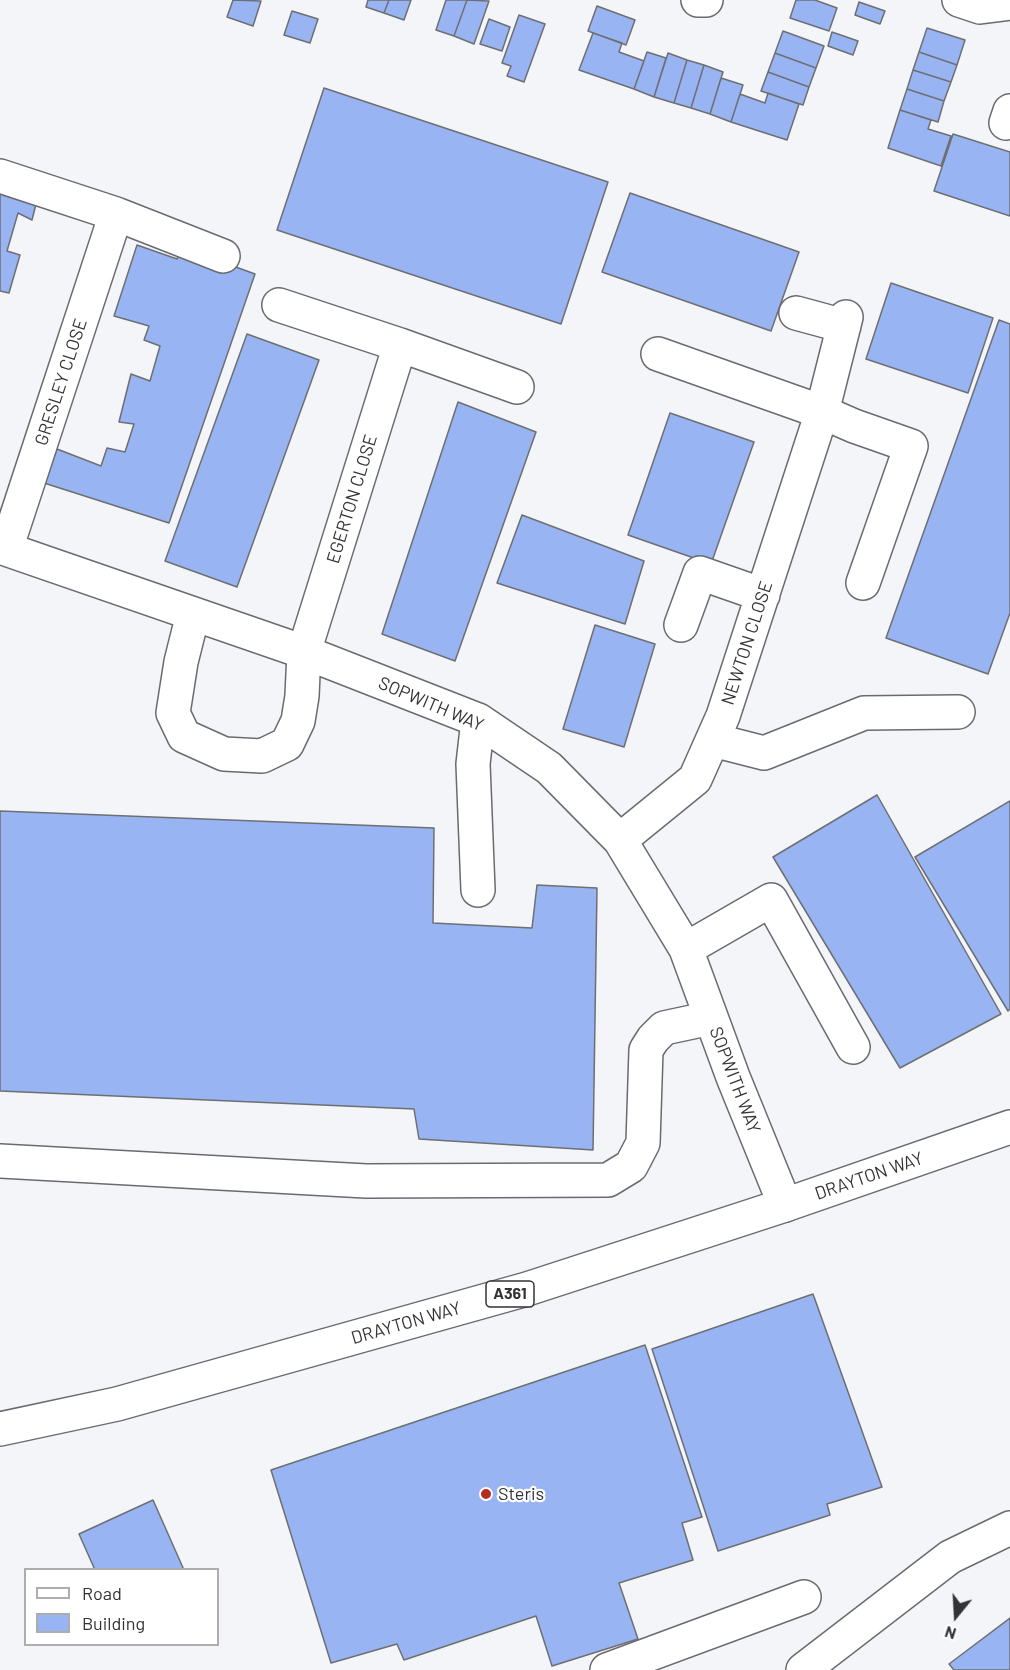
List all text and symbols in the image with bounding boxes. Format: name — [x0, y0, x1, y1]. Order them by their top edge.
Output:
street label: GRESLEY CLOSE — [30, 316, 92, 448]
street label: EGERTON CLOSE — [322, 432, 382, 566]
street label: NEWTON CLOSE — [717, 578, 777, 708]
street label: SOPWITH WAY — [375, 672, 487, 736]
street label: SOPWITH WAY — [705, 1024, 765, 1136]
street label: DRAYTON WAY — [812, 1147, 926, 1205]
road number: A361 — [486, 1281, 534, 1307]
street label: DRAYTON WAY — [349, 1297, 463, 1349]
place label: Steris — [498, 1483, 544, 1505]
marker: Steris — [479, 1487, 493, 1501]
legend — [24, 1568, 219, 1646]
text: Road — [82, 1582, 122, 1604]
north arrow — [926, 1586, 986, 1646]
text: Building — [82, 1612, 145, 1634]
text: N — [942, 1623, 958, 1644]

